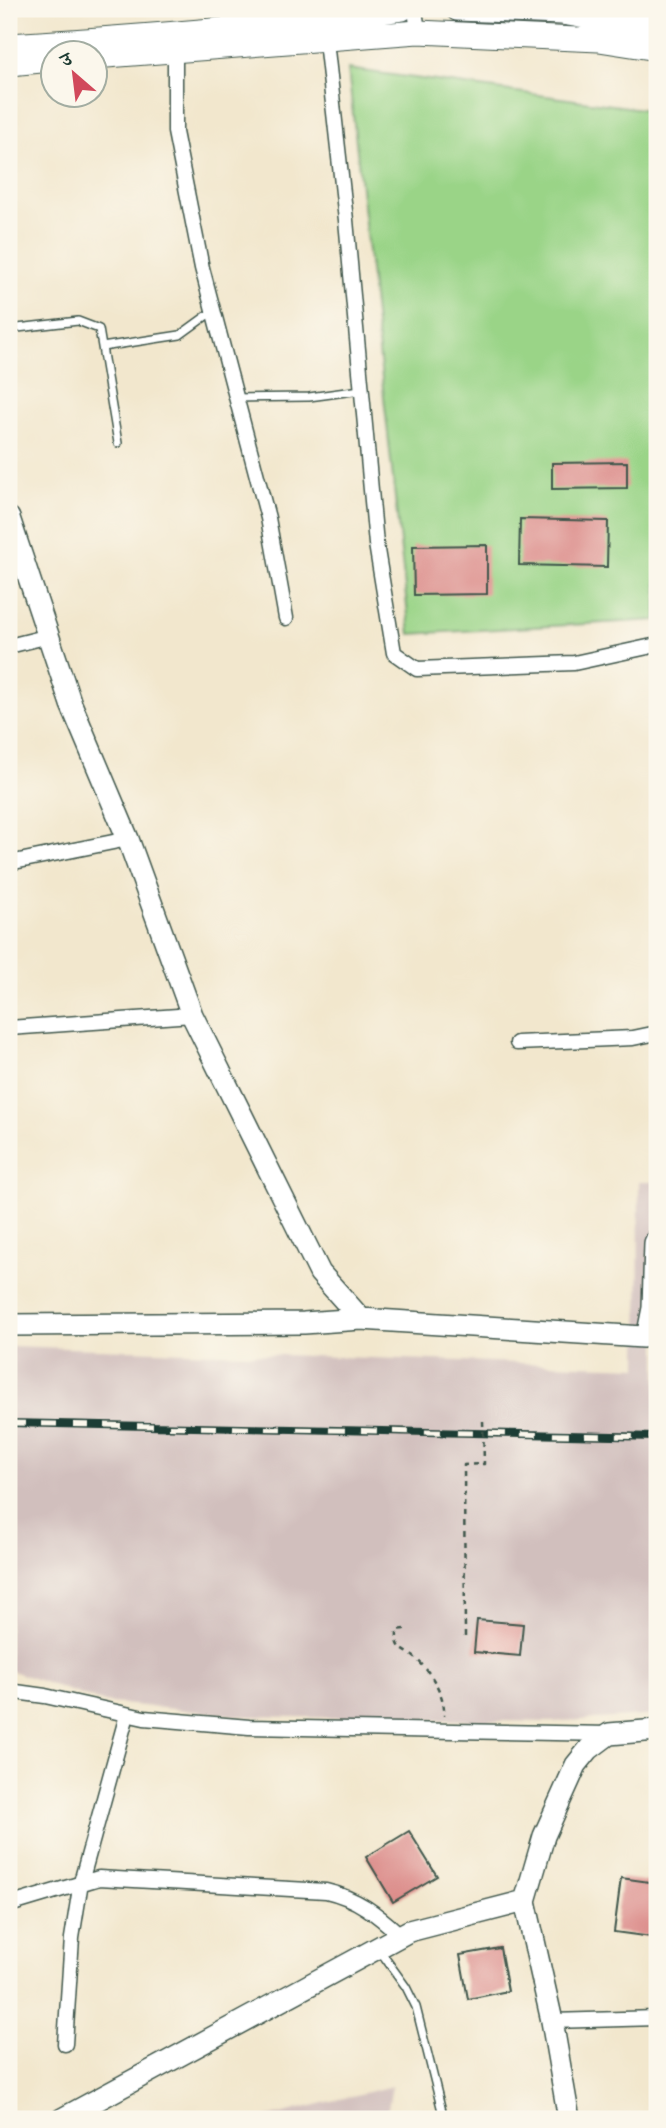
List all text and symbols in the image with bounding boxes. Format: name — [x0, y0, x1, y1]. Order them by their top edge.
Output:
north arrow — [38, 38, 108, 108]
text: उ — [53, 44, 78, 75]

